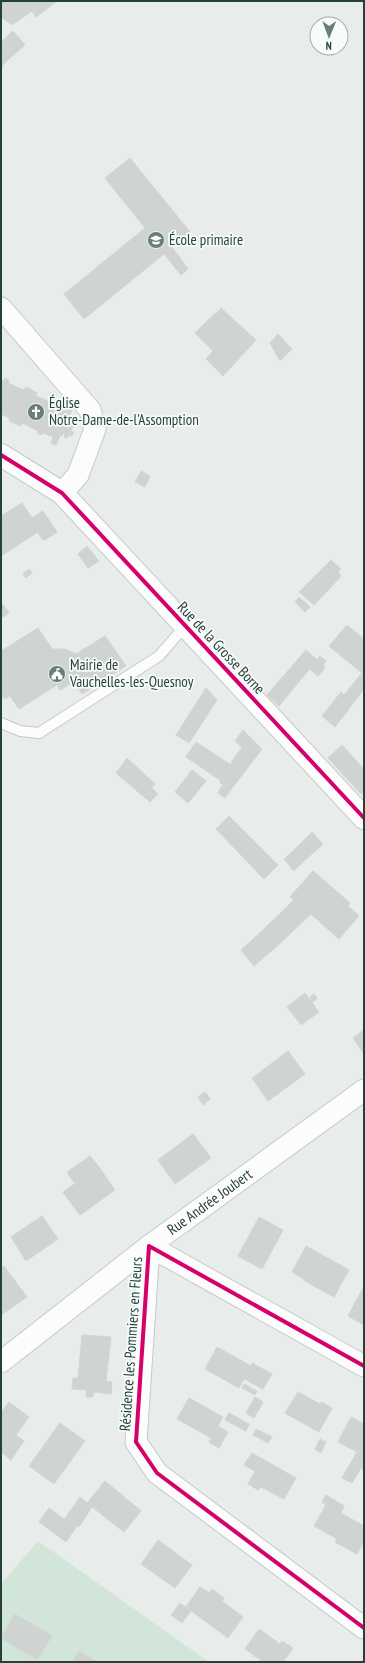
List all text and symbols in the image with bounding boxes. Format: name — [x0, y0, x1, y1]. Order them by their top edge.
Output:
north arrow — [309, 16, 349, 56]
text: N — [326, 39, 332, 53]
school or university icon: École primaire — [146, 230, 166, 250]
place label: École primaire — [169, 230, 243, 249]
place label: Église Notre-Dame-de-l'Assomption — [49, 393, 199, 429]
church icon: Église Notre-Dame-de-l'Assomption — [26, 402, 46, 422]
street label: Rue de la Grosse Borne — [174, 597, 269, 698]
place label: Mairie de Vauchelles-les-Quesnoy — [69, 655, 194, 691]
public building icon: Mairie de Vauchelles-les-Quesnoy — [47, 664, 67, 684]
street label: Rue Andrée Joubert — [163, 1164, 256, 1239]
street label: Résidence les Pommiers en Fleurs — [115, 1256, 146, 1432]

